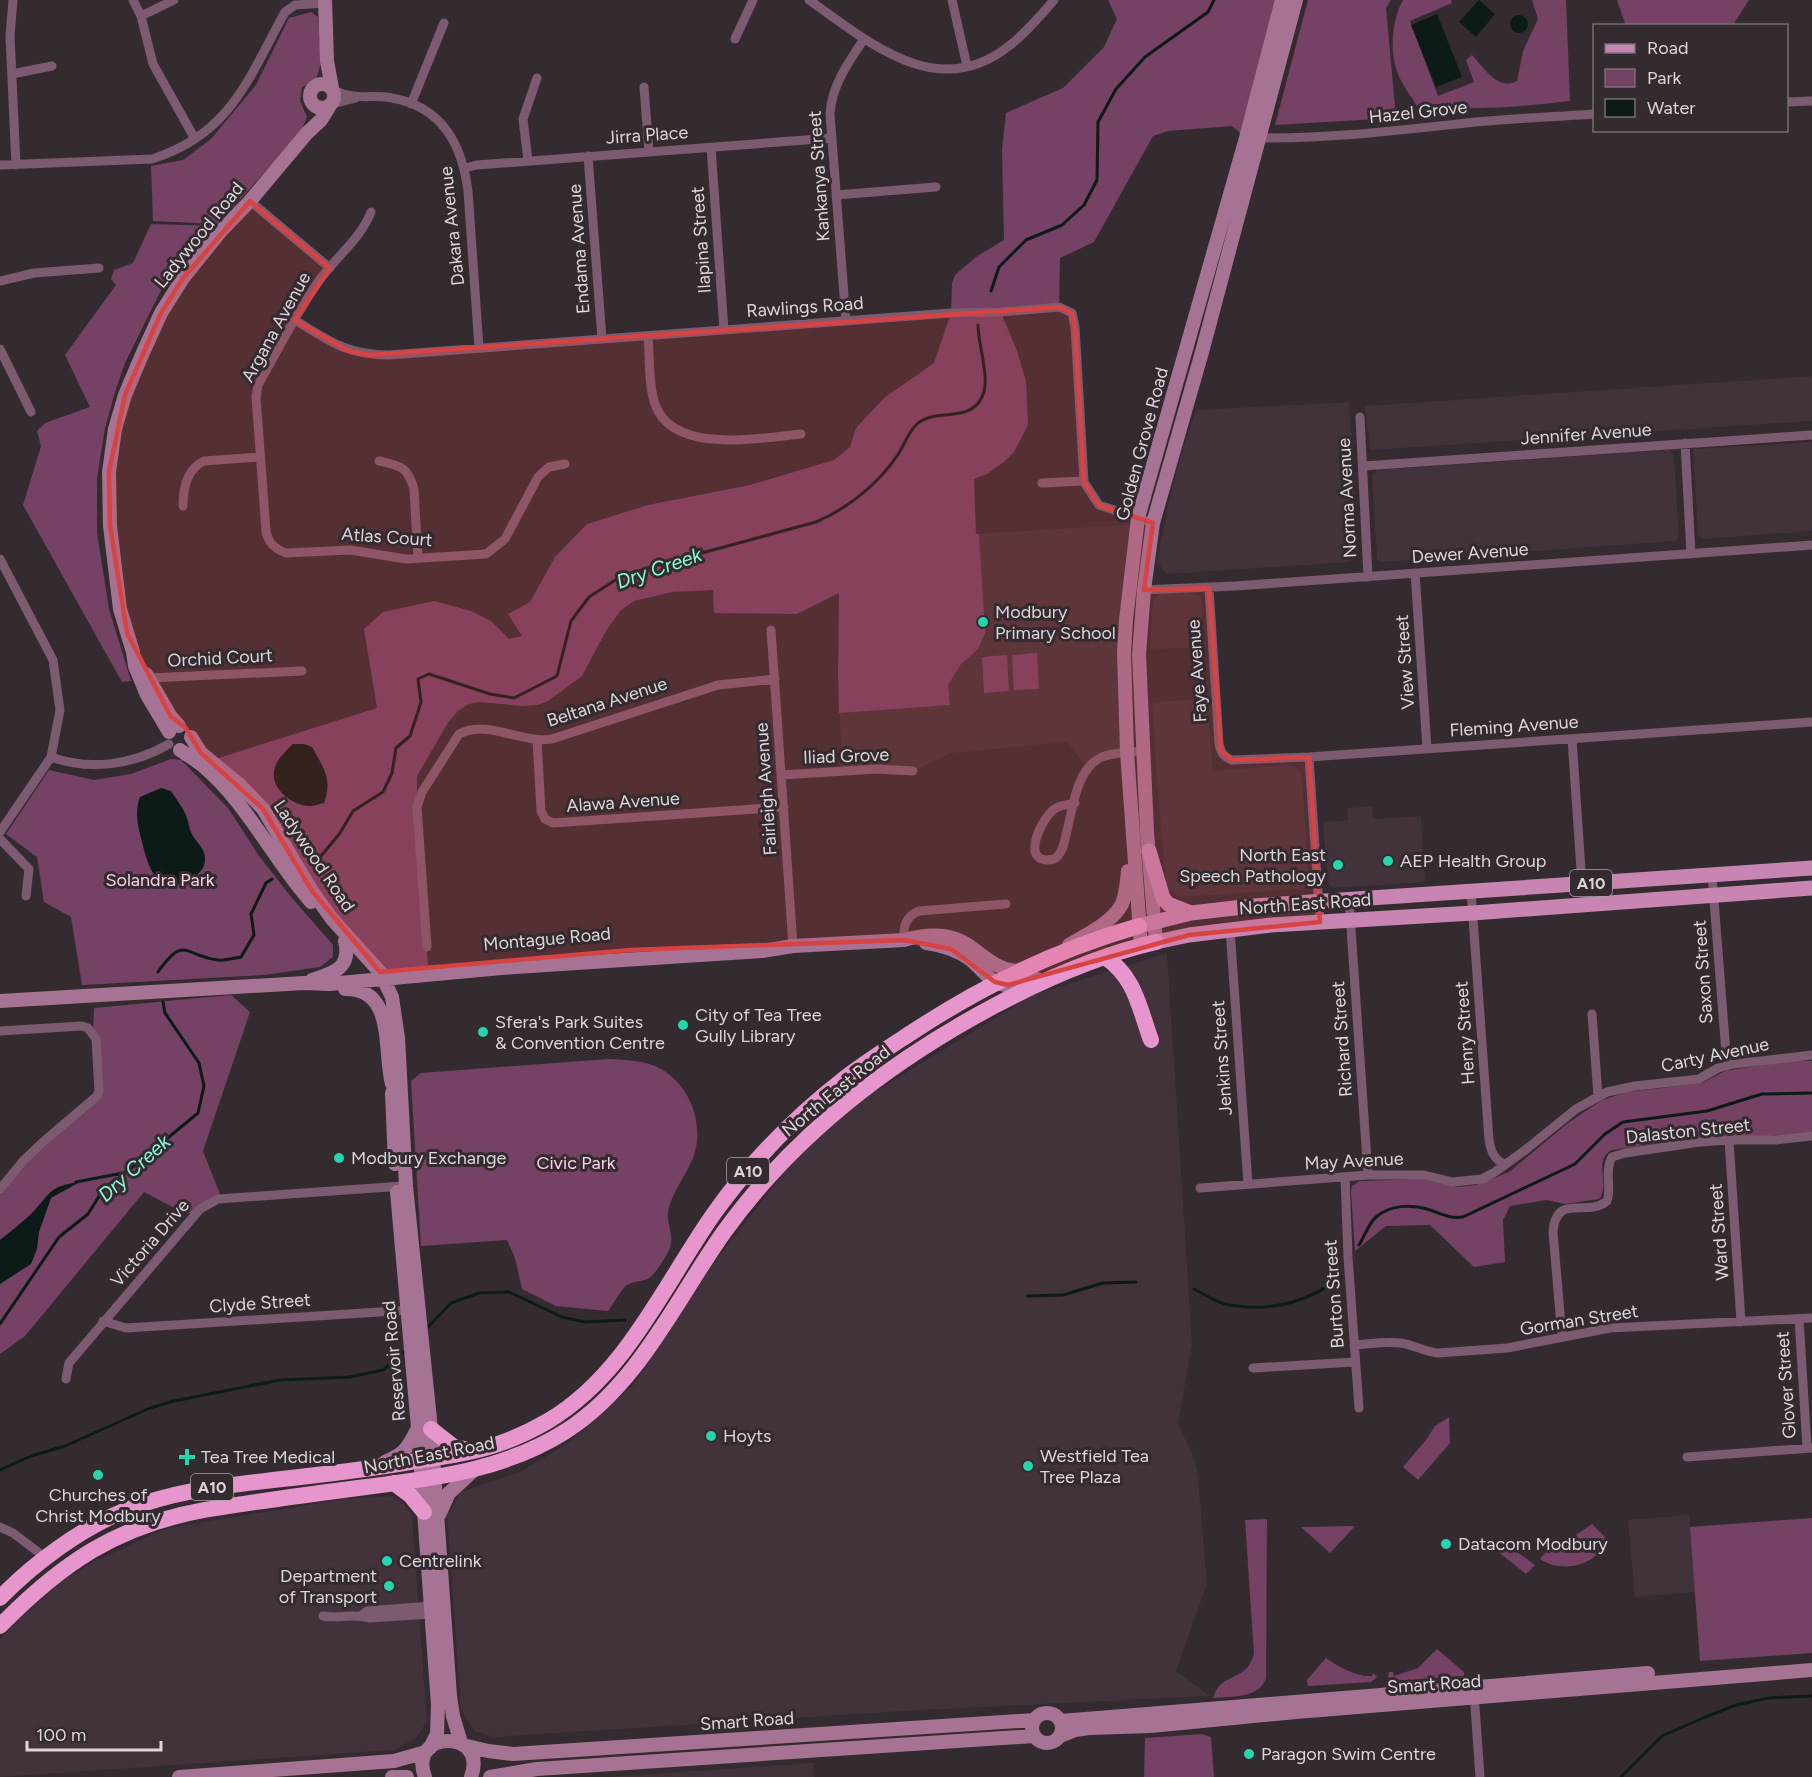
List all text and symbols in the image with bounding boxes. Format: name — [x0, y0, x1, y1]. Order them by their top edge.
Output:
legend — [1593, 24, 1788, 132]
text: Road — [1647, 37, 1688, 59]
text: Park — [1647, 67, 1682, 89]
street label: Hazel Grove — [1368, 96, 1468, 128]
text: Water — [1647, 97, 1695, 119]
street label: Kankanya Street — [803, 110, 835, 242]
street label: Jirra Place — [605, 121, 689, 149]
street label: Dakara Avenue — [435, 165, 469, 287]
street label: Ladywood Road — [150, 178, 248, 292]
street label: Endama Avenue — [563, 183, 595, 315]
street label: Ilapina Street — [686, 186, 716, 294]
street label: Argana Avenue — [237, 268, 315, 386]
street label: Rawlings Road — [746, 292, 864, 322]
street label: Golden Grove Road — [1111, 365, 1173, 523]
street label: Jennifer Avenue — [1520, 418, 1652, 450]
street label: Norma Avenue — [1333, 437, 1361, 559]
street label: Atlas Court — [341, 523, 434, 551]
street label: Dewer Avenue — [1411, 538, 1529, 568]
water label: Dry Creek — [613, 542, 706, 594]
place label: Modbury Primary School — [995, 601, 1116, 644]
street label: View Street — [1391, 614, 1419, 710]
marker: Modbury Primary School — [976, 615, 990, 629]
street label: Faye Avenue — [1182, 619, 1212, 723]
street label: Orchid Court — [167, 644, 273, 672]
street label: Beltana Avenue — [544, 672, 670, 732]
street label: Fleming Avenue — [1449, 711, 1579, 741]
street label: Fairleigh Avenue — [750, 722, 782, 856]
street label: Iliad Grove — [803, 743, 890, 768]
street label: Alawa Avenue — [566, 787, 681, 817]
street label: Ladywood Road — [269, 796, 359, 916]
place label: North East Speech Pathology — [1179, 844, 1327, 887]
place label: AEP Health Group — [1400, 850, 1546, 872]
marker: AEP Health Group — [1381, 854, 1395, 868]
marker: North East Speech Pathology — [1331, 858, 1345, 872]
park label: Solandra Park — [105, 869, 215, 891]
road number: A10 — [1570, 870, 1612, 896]
street label: North East Road — [1238, 888, 1372, 920]
street label: Saxon Street — [1688, 919, 1718, 1025]
street label: Montague Road — [482, 922, 612, 956]
street label: Richard Street — [1327, 980, 1357, 1098]
street label: Henry Street — [1450, 980, 1480, 1086]
street label: Jenkins Street — [1207, 1000, 1237, 1116]
place label: City of Tea Tree Gully Library — [695, 1004, 822, 1047]
place label: Sfera's Park Suites & Convention Centre — [495, 1011, 665, 1054]
marker: City of Tea Tree Gully Library — [676, 1018, 690, 1032]
marker: Sfera's Park Suites & Convention Centre — [476, 1025, 490, 1039]
street label: Carty Avenue — [1659, 1033, 1771, 1077]
street label: North East Road — [778, 1041, 894, 1141]
street label: Dalaston Street — [1625, 1113, 1752, 1148]
water label: Dry Creek — [93, 1128, 176, 1207]
place label: Modbury Exchange — [351, 1147, 506, 1169]
street label: May Avenue — [1304, 1147, 1404, 1175]
marker: Modbury Exchange — [332, 1151, 346, 1165]
park label: Civic Park — [536, 1152, 616, 1174]
road number: A10 — [727, 1158, 769, 1184]
street label: Ward Street — [1705, 1183, 1733, 1281]
street label: Victoria Drive — [106, 1194, 194, 1291]
street label: Burton Street — [1319, 1239, 1349, 1349]
street label: Clyde Street — [209, 1288, 312, 1318]
street label: Reservoir Road — [378, 1300, 410, 1422]
street label: Gorman Street — [1518, 1300, 1640, 1340]
street label: Glover Street — [1771, 1330, 1801, 1440]
place label: Hoyts — [723, 1425, 771, 1447]
marker: Hoyts — [704, 1429, 718, 1443]
street label: North East Road — [362, 1432, 496, 1478]
place label: Westfield Tea Tree Plaza — [1040, 1445, 1149, 1488]
place label: Tea Tree Medical — [201, 1446, 335, 1468]
marker: Tea Tree Medical — [178, 1448, 196, 1466]
marker: Westfield Tea Tree Plaza — [1021, 1459, 1035, 1473]
marker: Churches of Christ Modbury — [91, 1468, 105, 1482]
road number: A10 — [191, 1474, 233, 1500]
place label: Churches of Christ Modbury — [35, 1484, 161, 1527]
place label: Datacom Modbury — [1458, 1533, 1608, 1555]
marker: Datacom Modbury — [1439, 1537, 1453, 1551]
place label: Centrelink — [399, 1550, 482, 1572]
marker: Centrelink — [380, 1554, 394, 1568]
place label: Department of Transport — [279, 1565, 377, 1608]
marker: Department of Transport — [382, 1579, 396, 1593]
street label: Smart Road — [1386, 1670, 1482, 1698]
street label: Smart Road — [699, 1707, 795, 1735]
scale bar — [27, 1714, 160, 1752]
text: 100 m — [36, 1724, 86, 1746]
place label: Paragon Swim Centre — [1261, 1743, 1436, 1765]
marker: Paragon Swim Centre — [1242, 1747, 1256, 1761]

